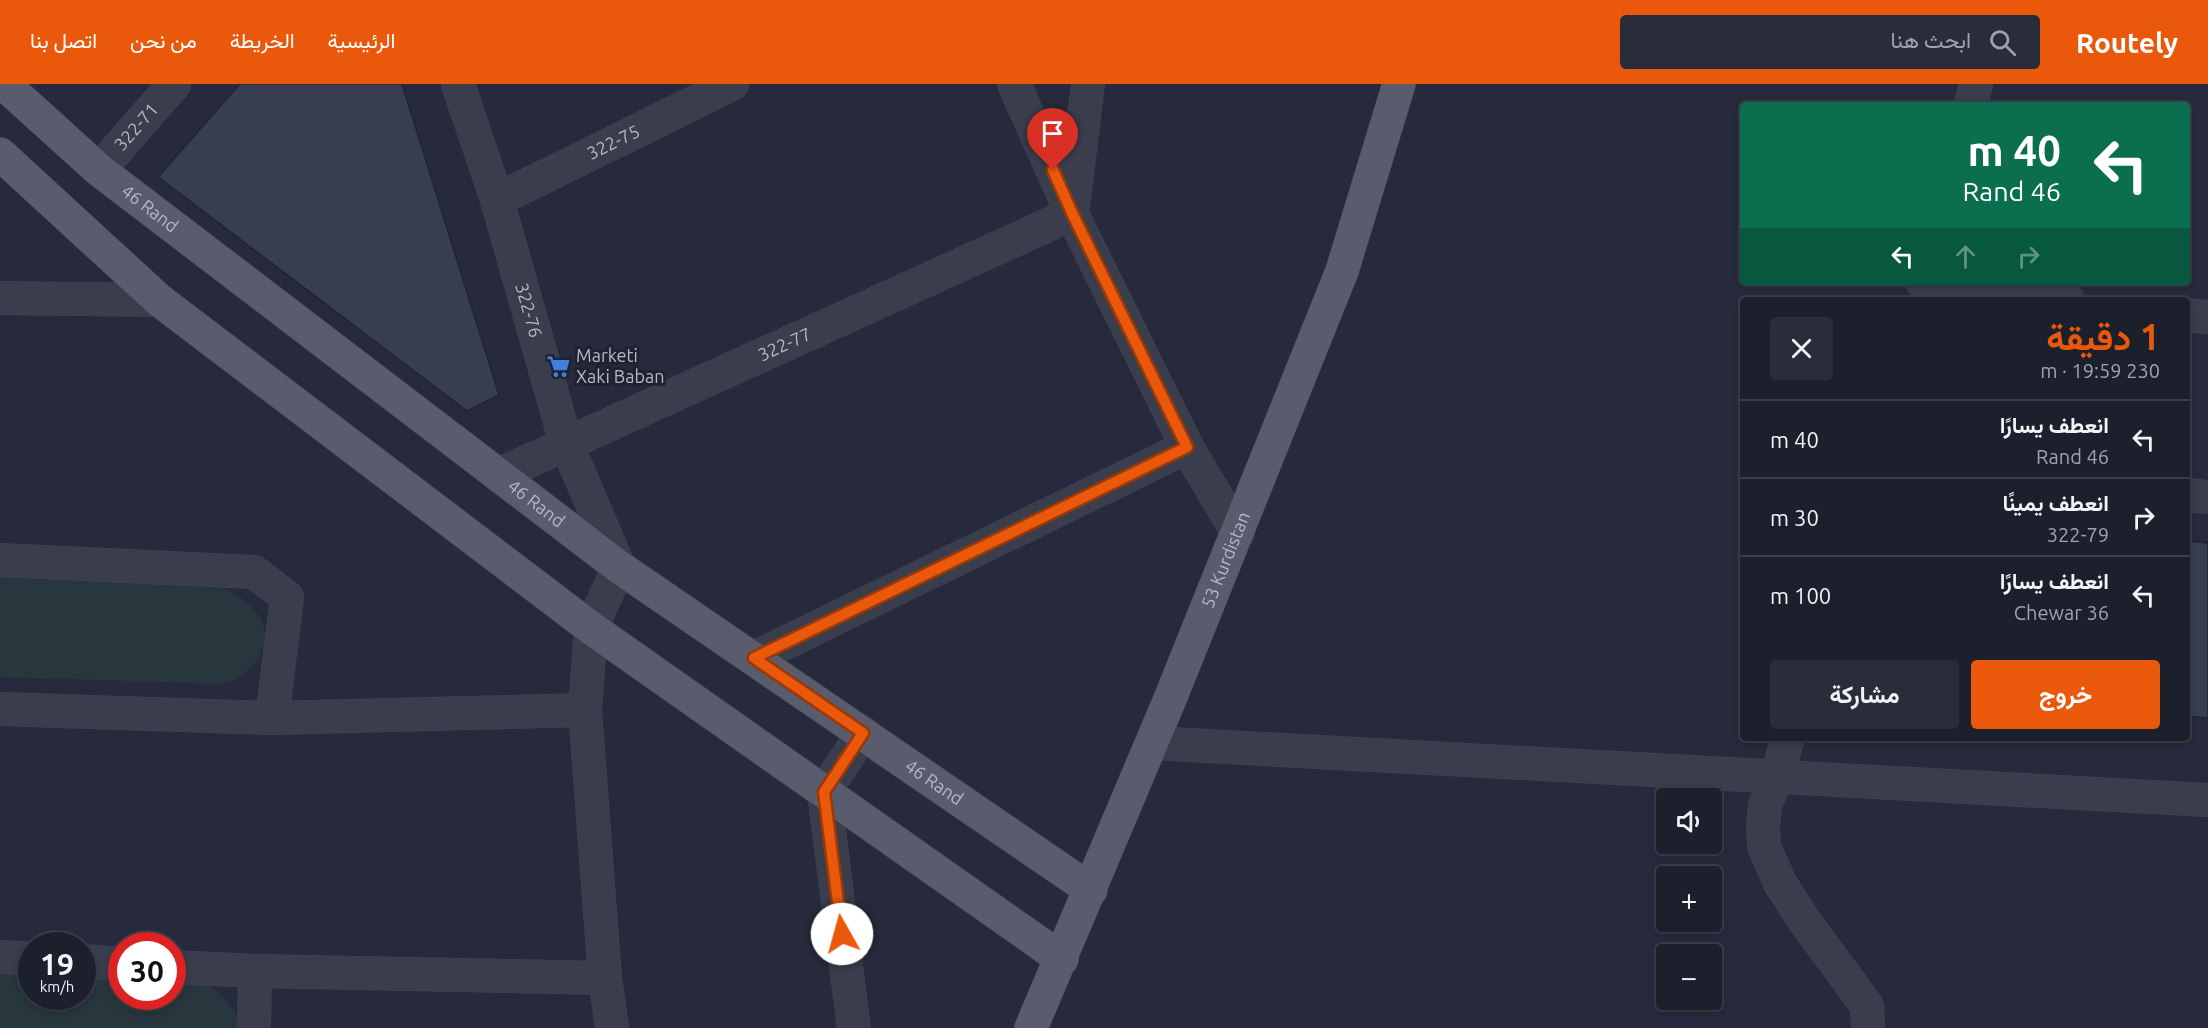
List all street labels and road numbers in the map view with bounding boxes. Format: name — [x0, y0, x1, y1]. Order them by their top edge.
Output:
street label: 322-71 — [110, 99, 162, 154]
street label: 322-75 — [584, 120, 643, 163]
street label: 46 Rand — [118, 180, 183, 236]
street label: 322-76 — [512, 280, 547, 340]
street label: 322-77 — [755, 323, 814, 364]
street label: 46 Rand — [504, 475, 569, 531]
street label: 53 Kurdistan — [1197, 509, 1253, 611]
street label: 46 Rand — [902, 755, 967, 809]

